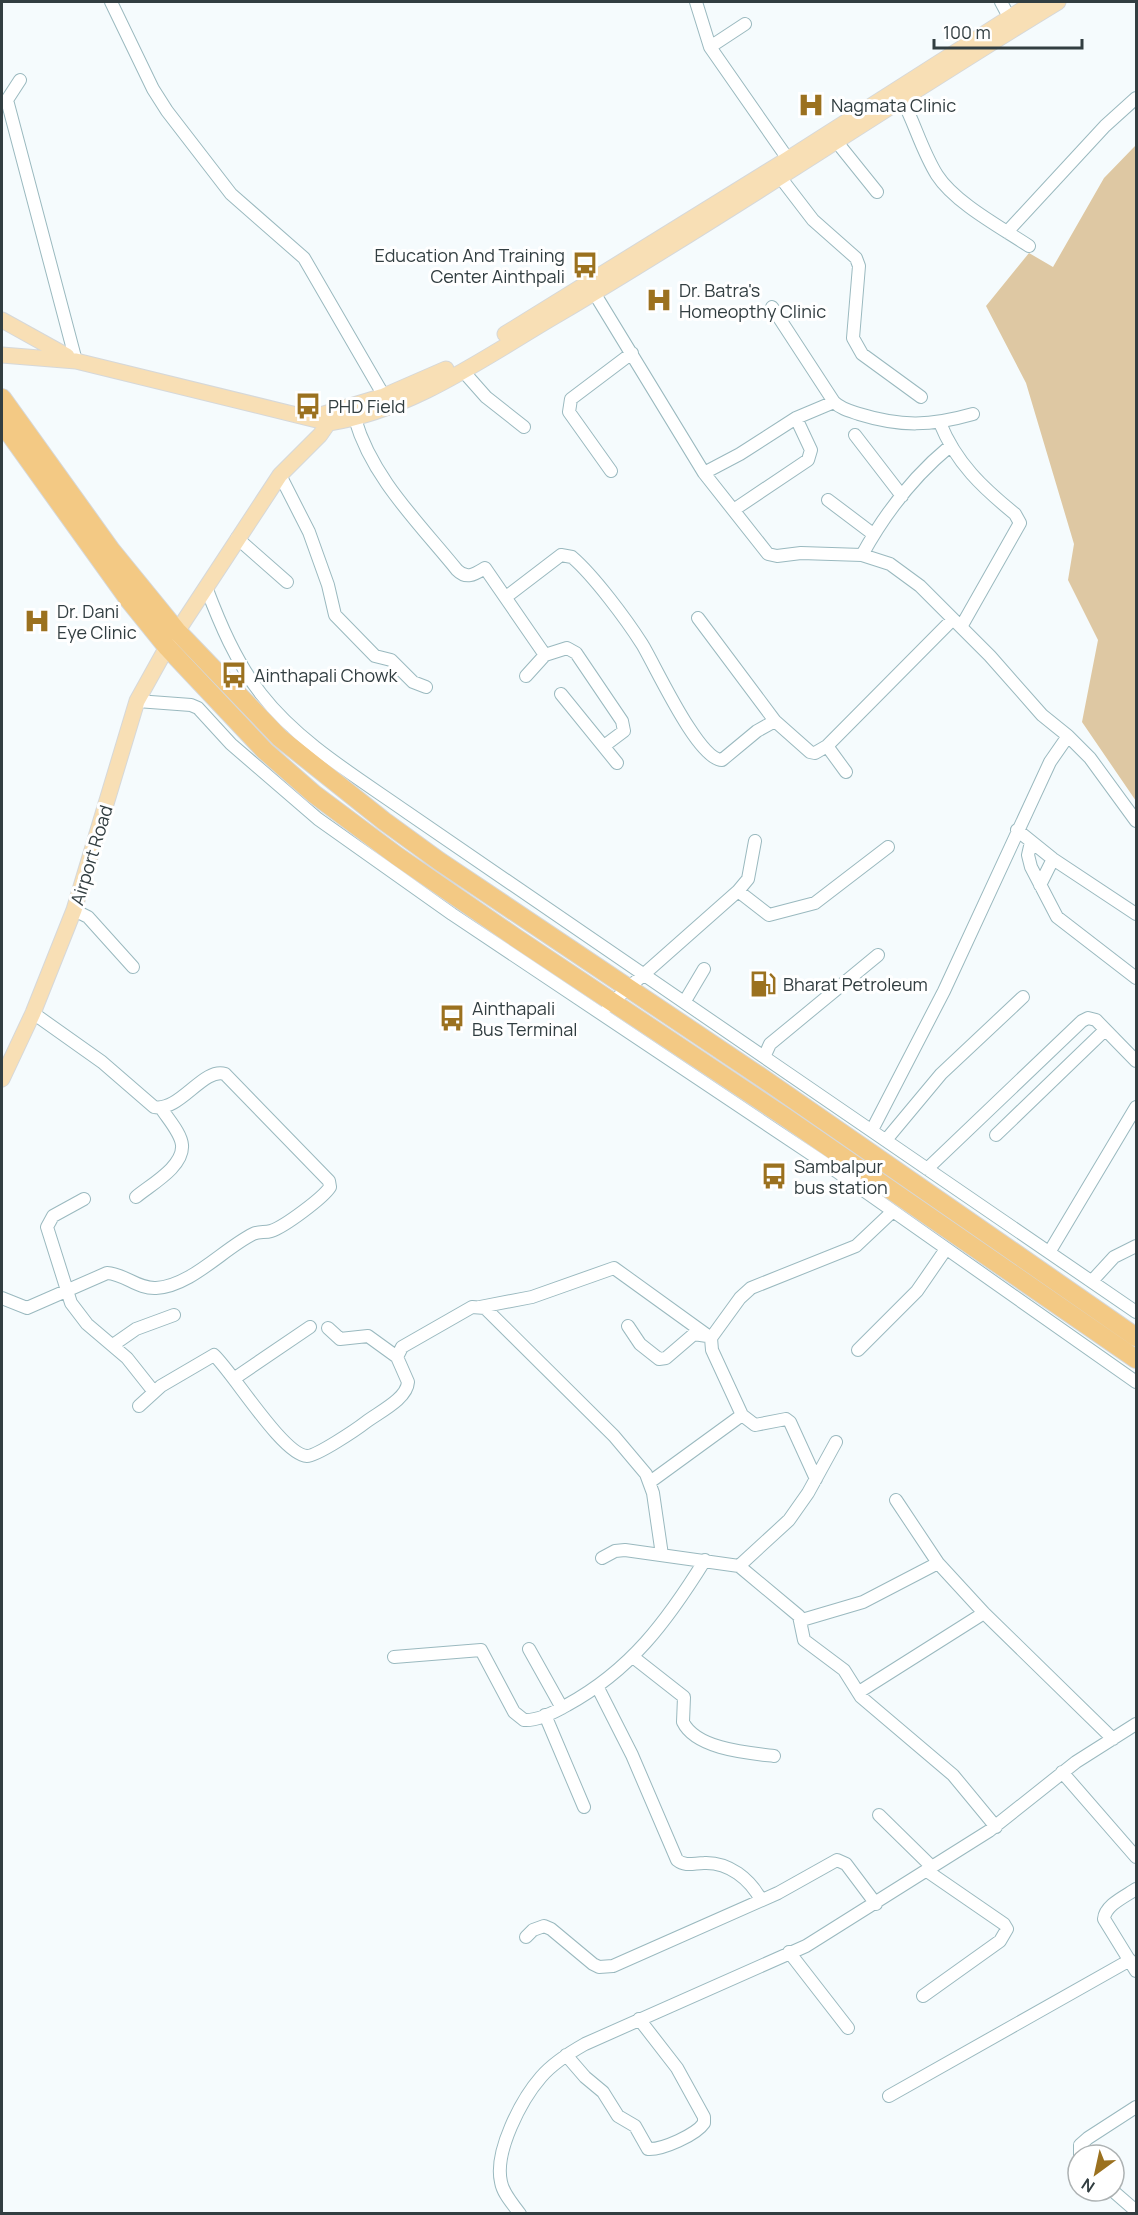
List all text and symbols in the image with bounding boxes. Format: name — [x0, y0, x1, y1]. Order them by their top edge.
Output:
scale bar — [934, 12, 1082, 50]
text: 100 m — [943, 20, 991, 44]
hospital icon: Nagmata Clinic — [796, 90, 826, 120]
place label: Nagmata Clinic — [831, 93, 956, 117]
place label: Education And Training Center Ainthpali — [374, 243, 565, 288]
bus stop icon: Education And Training Center Ainthpali — [570, 250, 600, 280]
place label: Dr. Batra's Homeopthy Clinic — [679, 278, 826, 323]
hospital icon: Dr. Batra's Homeopthy Clinic — [644, 285, 674, 315]
bus stop icon: PHD Field — [293, 391, 323, 421]
place label: PHD Field — [328, 394, 406, 418]
place label: Dr. Dani Eye Clinic — [57, 599, 137, 644]
hospital icon: Dr. Dani Eye Clinic — [22, 606, 52, 636]
bus stop icon: Ainthapali Chowk — [219, 660, 249, 690]
place label: Ainthapali Chowk — [254, 663, 399, 687]
street label: Airport Road — [64, 802, 118, 908]
fuel station icon: Bharat Petroleum — [748, 969, 778, 999]
place label: Bharat Petroleum — [783, 972, 928, 996]
place label: Ainthapali Bus Terminal — [472, 996, 577, 1041]
bus stop icon: Ainthapali Bus Terminal — [437, 1003, 467, 1033]
place label: Sambalpur bus station — [794, 1154, 888, 1199]
bus stop icon: Sambalpur bus station — [759, 1161, 789, 1191]
north arrow — [1066, 2143, 1126, 2203]
text: N — [1077, 2173, 1099, 2198]

